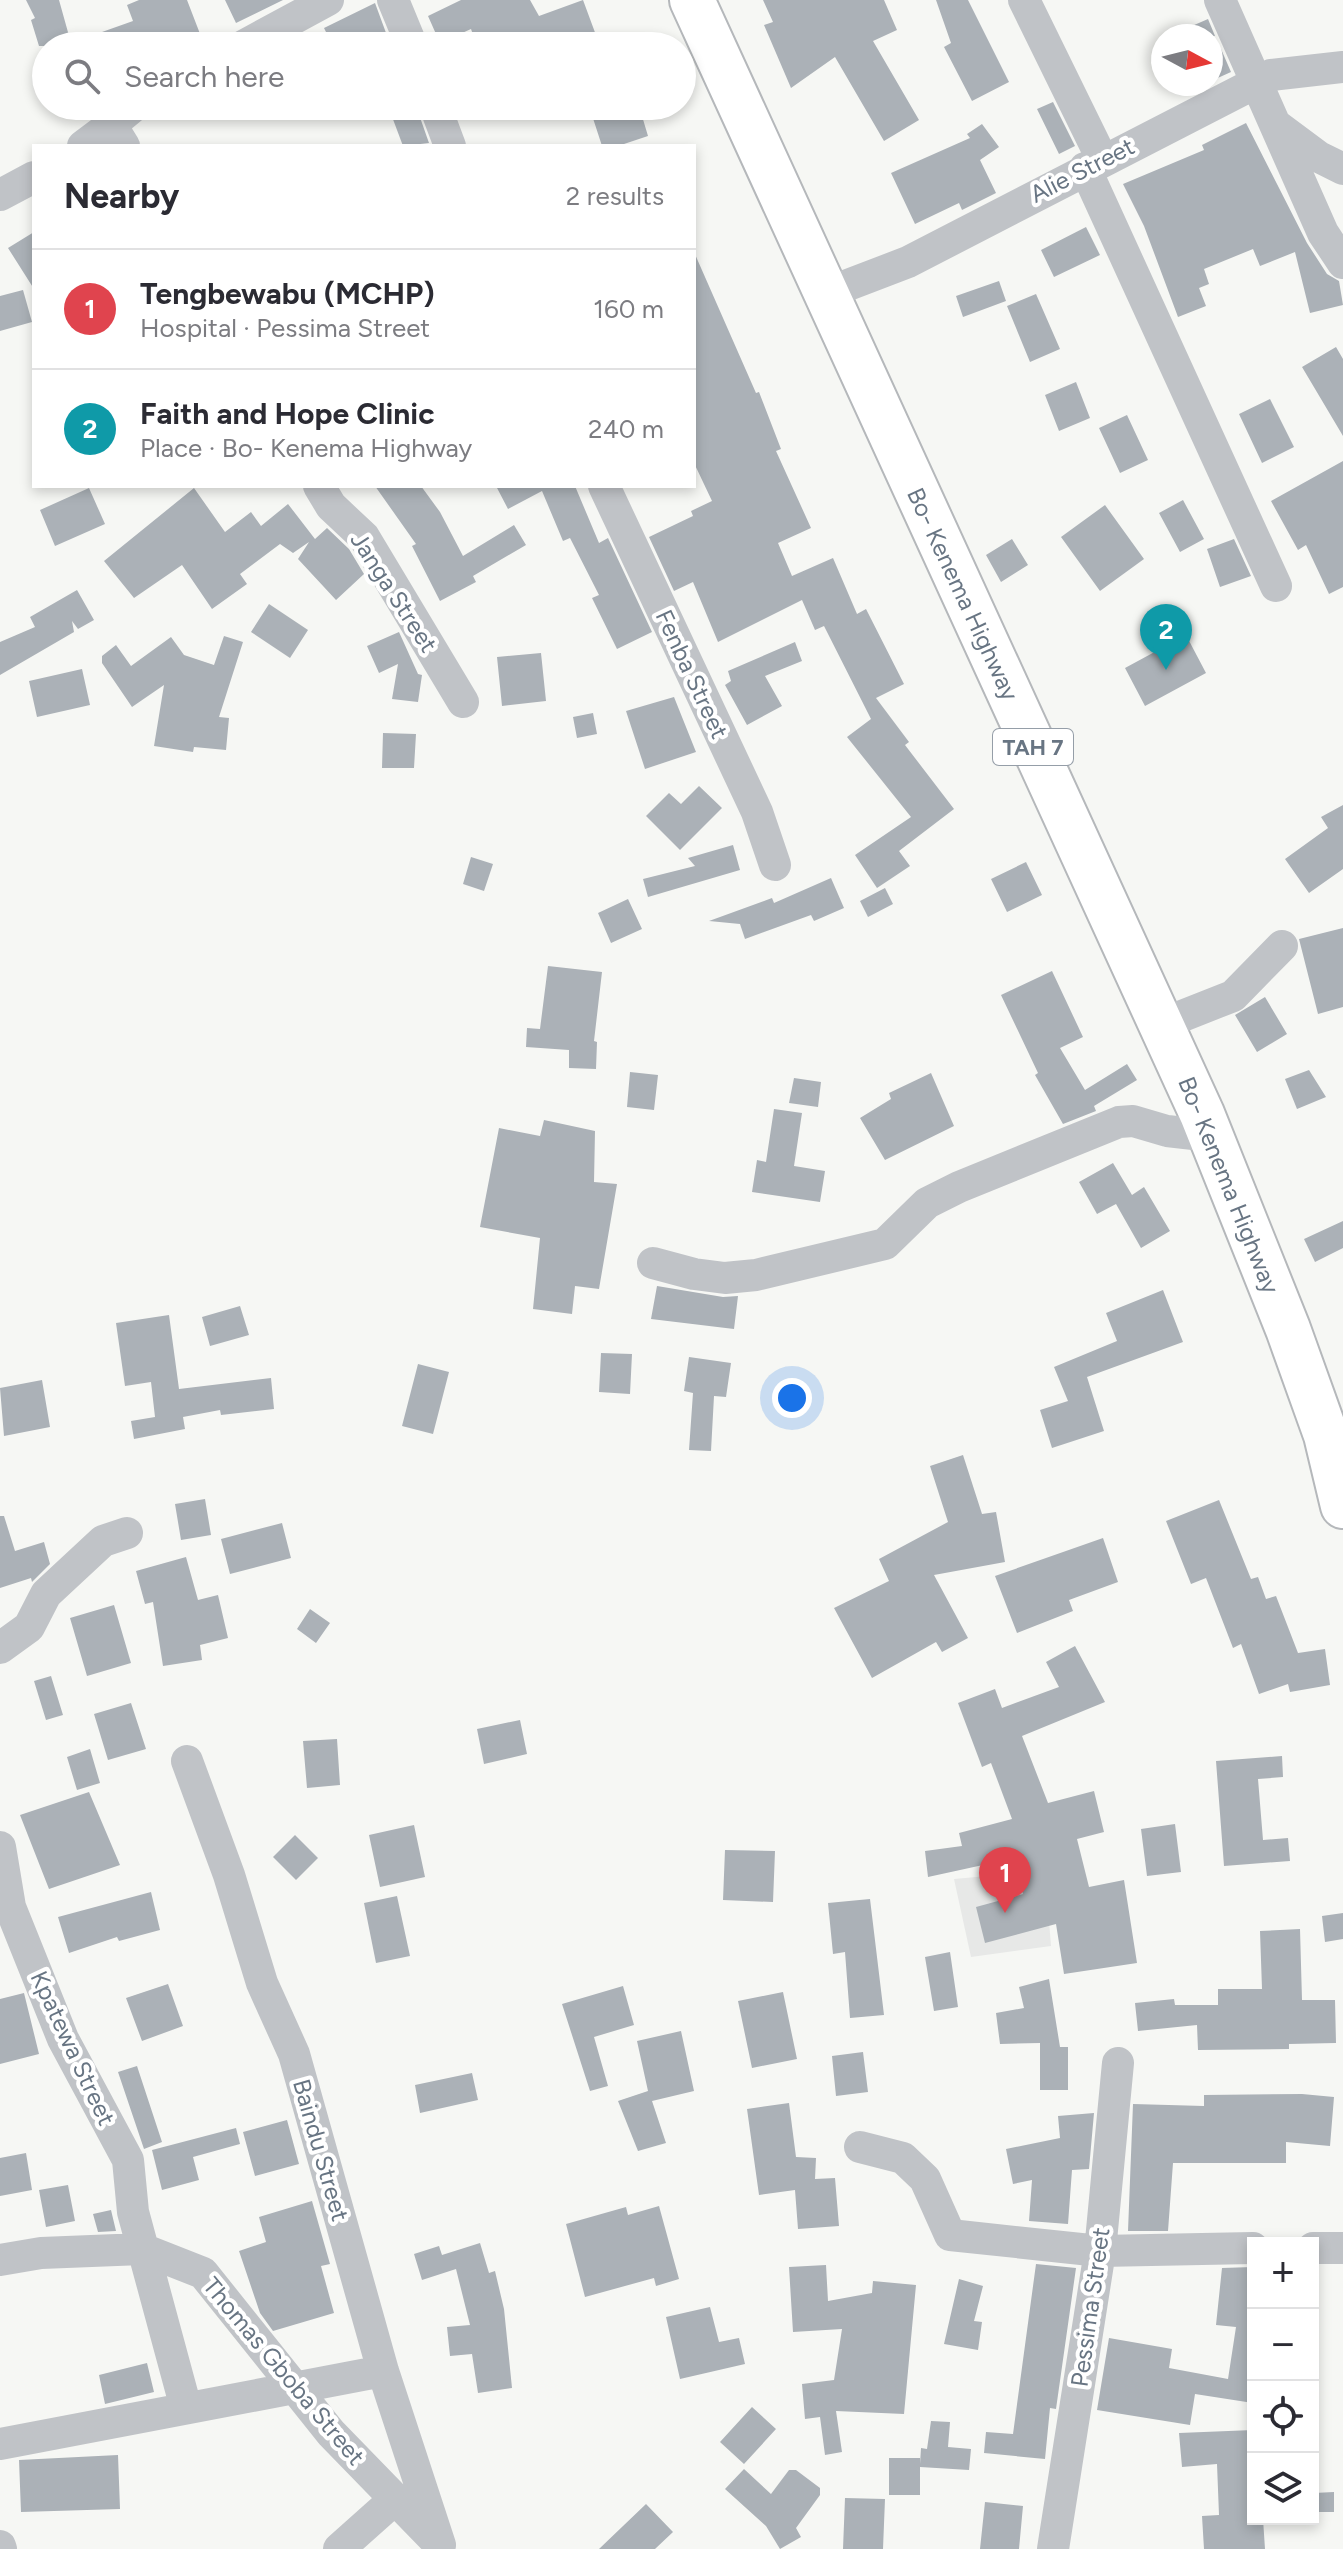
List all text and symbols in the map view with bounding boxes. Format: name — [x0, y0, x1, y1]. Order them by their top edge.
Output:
north arrow — [1151, 24, 1223, 96]
search box — [32, 32, 696, 120]
icon: search — [60, 54, 104, 98]
text: Search here — [124, 58, 284, 95]
street label: Alie Street — [1025, 131, 1139, 209]
text: Nearby — [64, 176, 179, 217]
text: 2 results — [566, 180, 664, 212]
text: Tengbewabu (MCHP) — [140, 275, 435, 312]
text: 1 — [85, 293, 95, 325]
text: 160 m — [593, 293, 664, 325]
text: Hospital · Pessima Street — [140, 312, 430, 344]
text: Faith and Hope Clinic — [140, 395, 435, 432]
text: 2 — [82, 413, 98, 445]
text: 240 m — [588, 413, 664, 445]
text: Place · Bo- Kenema Highway — [140, 432, 472, 464]
street label: Bo- Kenema Highway — [901, 483, 1025, 705]
street label: Janga Street — [344, 526, 444, 658]
pin: 2 — [1140, 604, 1192, 670]
street label: Fenba Street — [650, 605, 734, 743]
road number: TAH 7 — [993, 729, 1073, 765]
street label: Bo- Kenema Highway — [1172, 1072, 1286, 1298]
your location — [772, 1378, 812, 1418]
pin: 1 — [979, 1847, 1031, 1913]
street label: Kpatewa Street — [25, 1966, 121, 2130]
street label: Baindu Street — [287, 2076, 355, 2224]
street label: Pessima Street — [1064, 2226, 1116, 2388]
map controls — [1247, 2237, 1319, 2525]
button: + — [1247, 2237, 1319, 2309]
street label: Thomas Gboba Street — [197, 2271, 371, 2471]
button: − — [1247, 2309, 1319, 2381]
button: locate — [1247, 2381, 1319, 2453]
button: layers — [1247, 2453, 1319, 2525]

